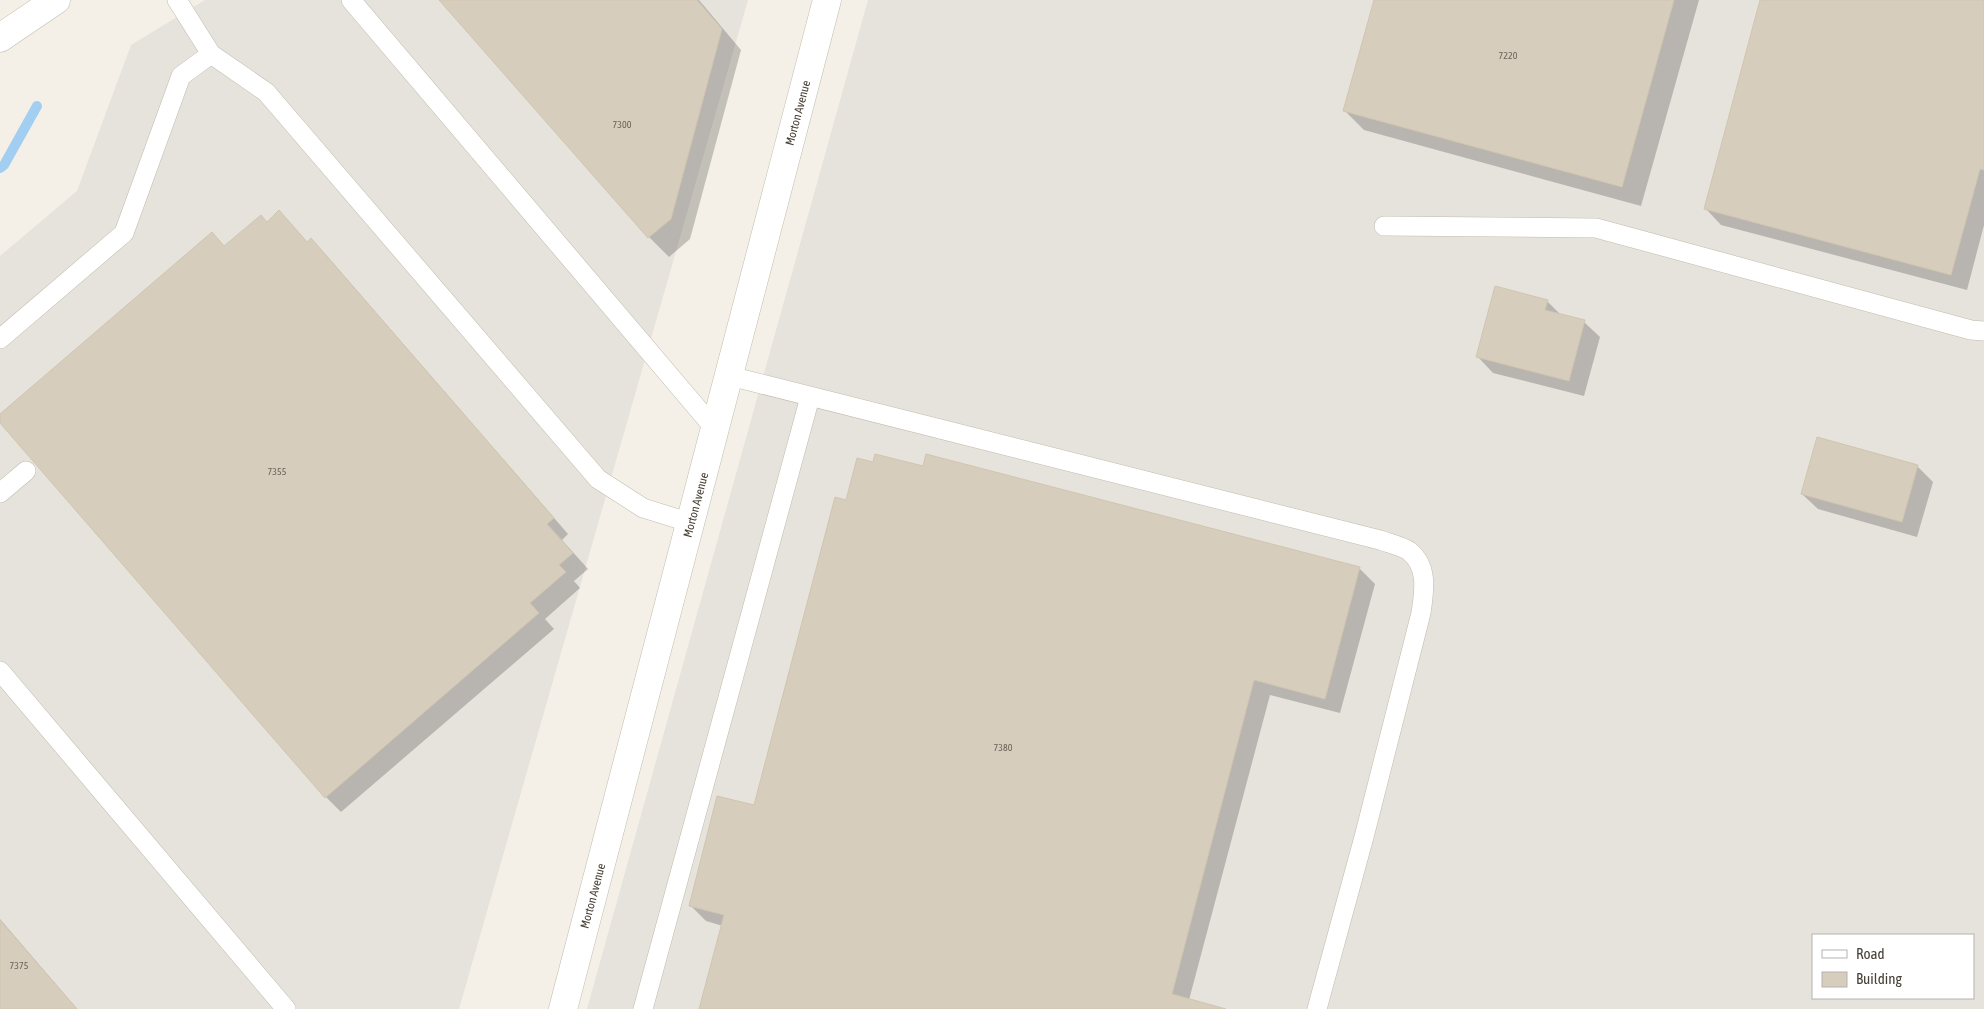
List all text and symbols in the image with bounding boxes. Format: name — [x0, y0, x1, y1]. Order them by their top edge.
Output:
house number: 7220 — [1499, 50, 1518, 61]
street label: Morton Avenue — [783, 79, 813, 147]
house number: 7300 — [613, 119, 632, 130]
house number: 7355 — [268, 466, 287, 477]
street label: Morton Avenue — [681, 471, 711, 539]
house number: 7380 — [994, 742, 1013, 753]
street label: Morton Avenue — [578, 862, 608, 930]
legend — [1812, 934, 1974, 999]
text: Road — [1856, 945, 1885, 962]
house number: 7375 — [10, 960, 29, 971]
text: Building — [1856, 970, 1902, 987]

